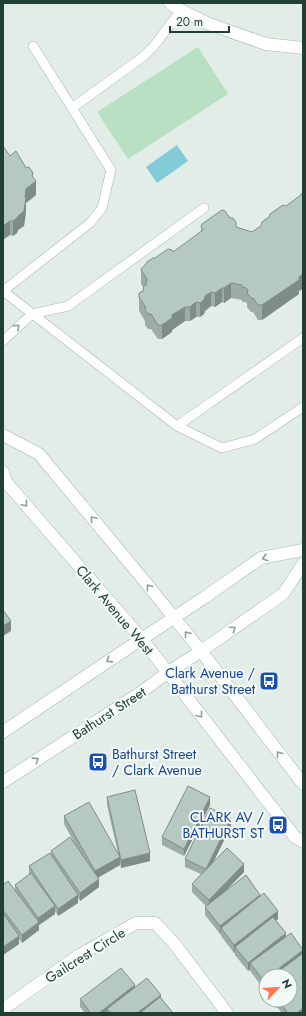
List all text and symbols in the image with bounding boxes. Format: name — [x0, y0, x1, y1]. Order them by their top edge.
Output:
scale bar — [170, 8, 229, 34]
text: 20 m — [176, 13, 203, 31]
one-way arrow — [13, 325, 20, 332]
one-way arrow — [20, 499, 27, 506]
one-way arrow — [91, 516, 98, 524]
one-way arrow — [262, 553, 269, 562]
street label: Clark Avenue West — [72, 561, 159, 660]
one-way arrow — [147, 584, 154, 591]
one-way arrow — [228, 627, 235, 634]
one-way arrow — [185, 632, 192, 639]
one-way arrow — [106, 655, 113, 663]
place label: Clark Avenue / Bathurst Street — [165, 663, 256, 699]
bus stop icon: Clark Avenue / Bathurst Street — [258, 670, 280, 692]
street label: Bathurst Street — [68, 681, 150, 744]
one-way arrow — [195, 710, 202, 717]
place label: Bathurst Street / Clark Avenue — [112, 744, 202, 780]
bus stop icon: Bathurst Street / Clark Avenue — [87, 751, 109, 773]
one-way arrow — [277, 751, 284, 758]
one-way arrow — [32, 758, 39, 765]
place label: CLARK AV / BATHURST ST — [182, 807, 264, 843]
bus stop icon: CLARK AV / BATHURST ST — [267, 814, 289, 836]
street label: Gailcrest Circle — [41, 922, 129, 988]
north arrow — [258, 968, 298, 1008]
text: N — [278, 976, 296, 991]

